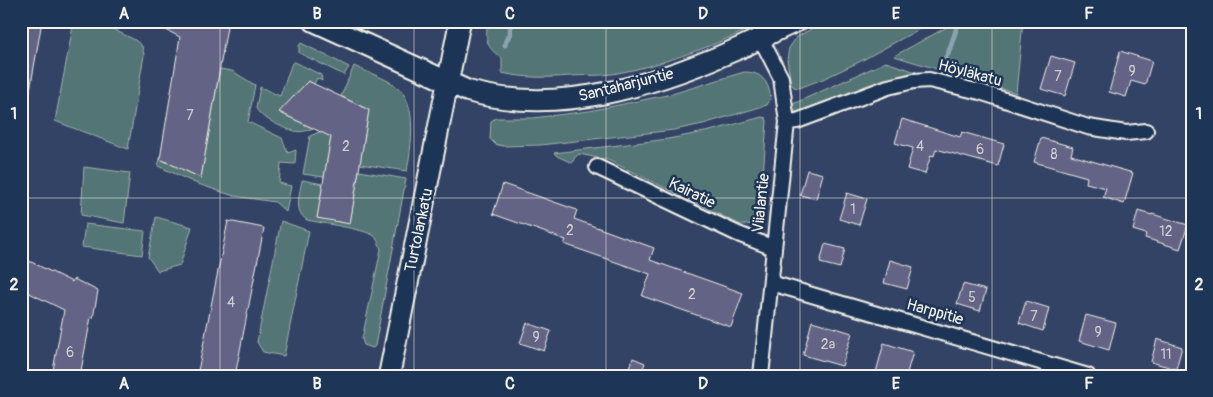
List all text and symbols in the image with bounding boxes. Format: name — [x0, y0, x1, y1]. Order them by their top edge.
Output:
text: A — [119, 4, 130, 24]
text: B — [312, 4, 322, 24]
text: C — [505, 4, 515, 24]
text: D — [698, 4, 708, 24]
text: E — [892, 4, 901, 24]
text: F — [1084, 4, 1094, 24]
street label: Höyläkatu — [936, 55, 1004, 91]
house number: 9 — [1128, 63, 1136, 80]
street label: Santaharjuntie — [576, 64, 676, 106]
house number: 7 — [1054, 68, 1062, 85]
text: 1 — [11, 104, 17, 124]
text: 1 — [1196, 104, 1202, 124]
house number: 7 — [186, 107, 194, 124]
house number: 2 — [342, 138, 350, 155]
house number: 4 — [916, 138, 924, 155]
house number: 6 — [976, 141, 984, 158]
house number: 8 — [1050, 146, 1058, 163]
street label: Viialantie — [748, 172, 774, 234]
street label: Kairatie — [665, 173, 719, 213]
street label: Turtolankatu — [400, 186, 438, 274]
house number: 1 — [850, 201, 856, 218]
house number: 2 — [566, 222, 574, 239]
house number: 12 — [1159, 223, 1173, 240]
text: 2 — [10, 275, 19, 295]
text: 2 — [1195, 275, 1204, 295]
house number: 2 — [688, 286, 696, 303]
house number: 5 — [968, 289, 976, 306]
house number: 4 — [227, 294, 235, 311]
street label: Harppitie — [904, 294, 966, 330]
house number: 7 — [1030, 308, 1038, 325]
house number: 9 — [1094, 324, 1102, 341]
house number: 9 — [532, 329, 540, 346]
house number: 2a — [821, 336, 835, 353]
house number: 6 — [66, 344, 74, 361]
house number: 11 — [1161, 346, 1171, 363]
text: A — [119, 374, 130, 394]
text: B — [312, 374, 322, 394]
text: C — [505, 374, 515, 394]
text: D — [698, 374, 708, 394]
text: E — [892, 374, 901, 394]
text: F — [1084, 374, 1094, 394]

